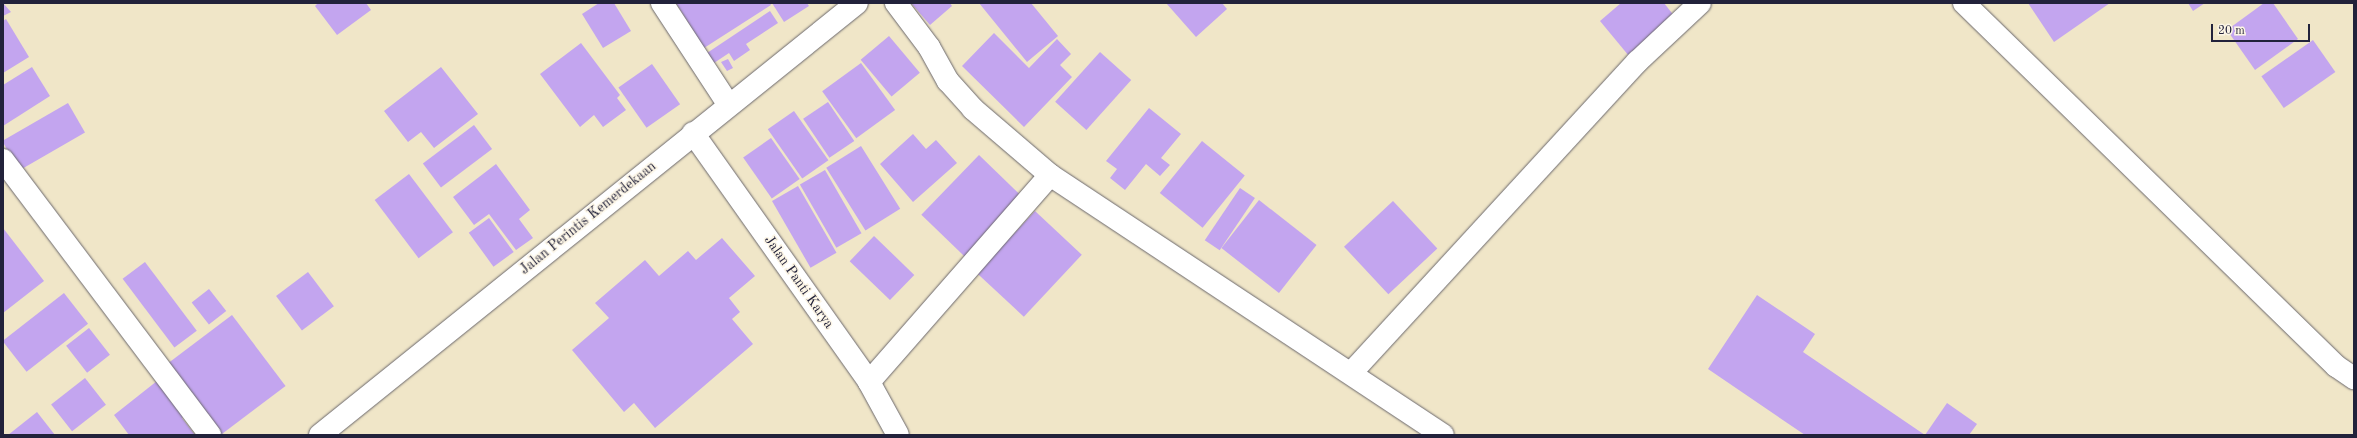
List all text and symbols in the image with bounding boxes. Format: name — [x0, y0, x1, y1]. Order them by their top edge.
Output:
scale bar — [2213, 16, 2312, 42]
text: 20 m — [2218, 25, 2245, 37]
street label: Jalan Perintis Kemerdekaan — [517, 158, 659, 278]
street label: Jalan Panti Karya — [761, 232, 837, 332]

